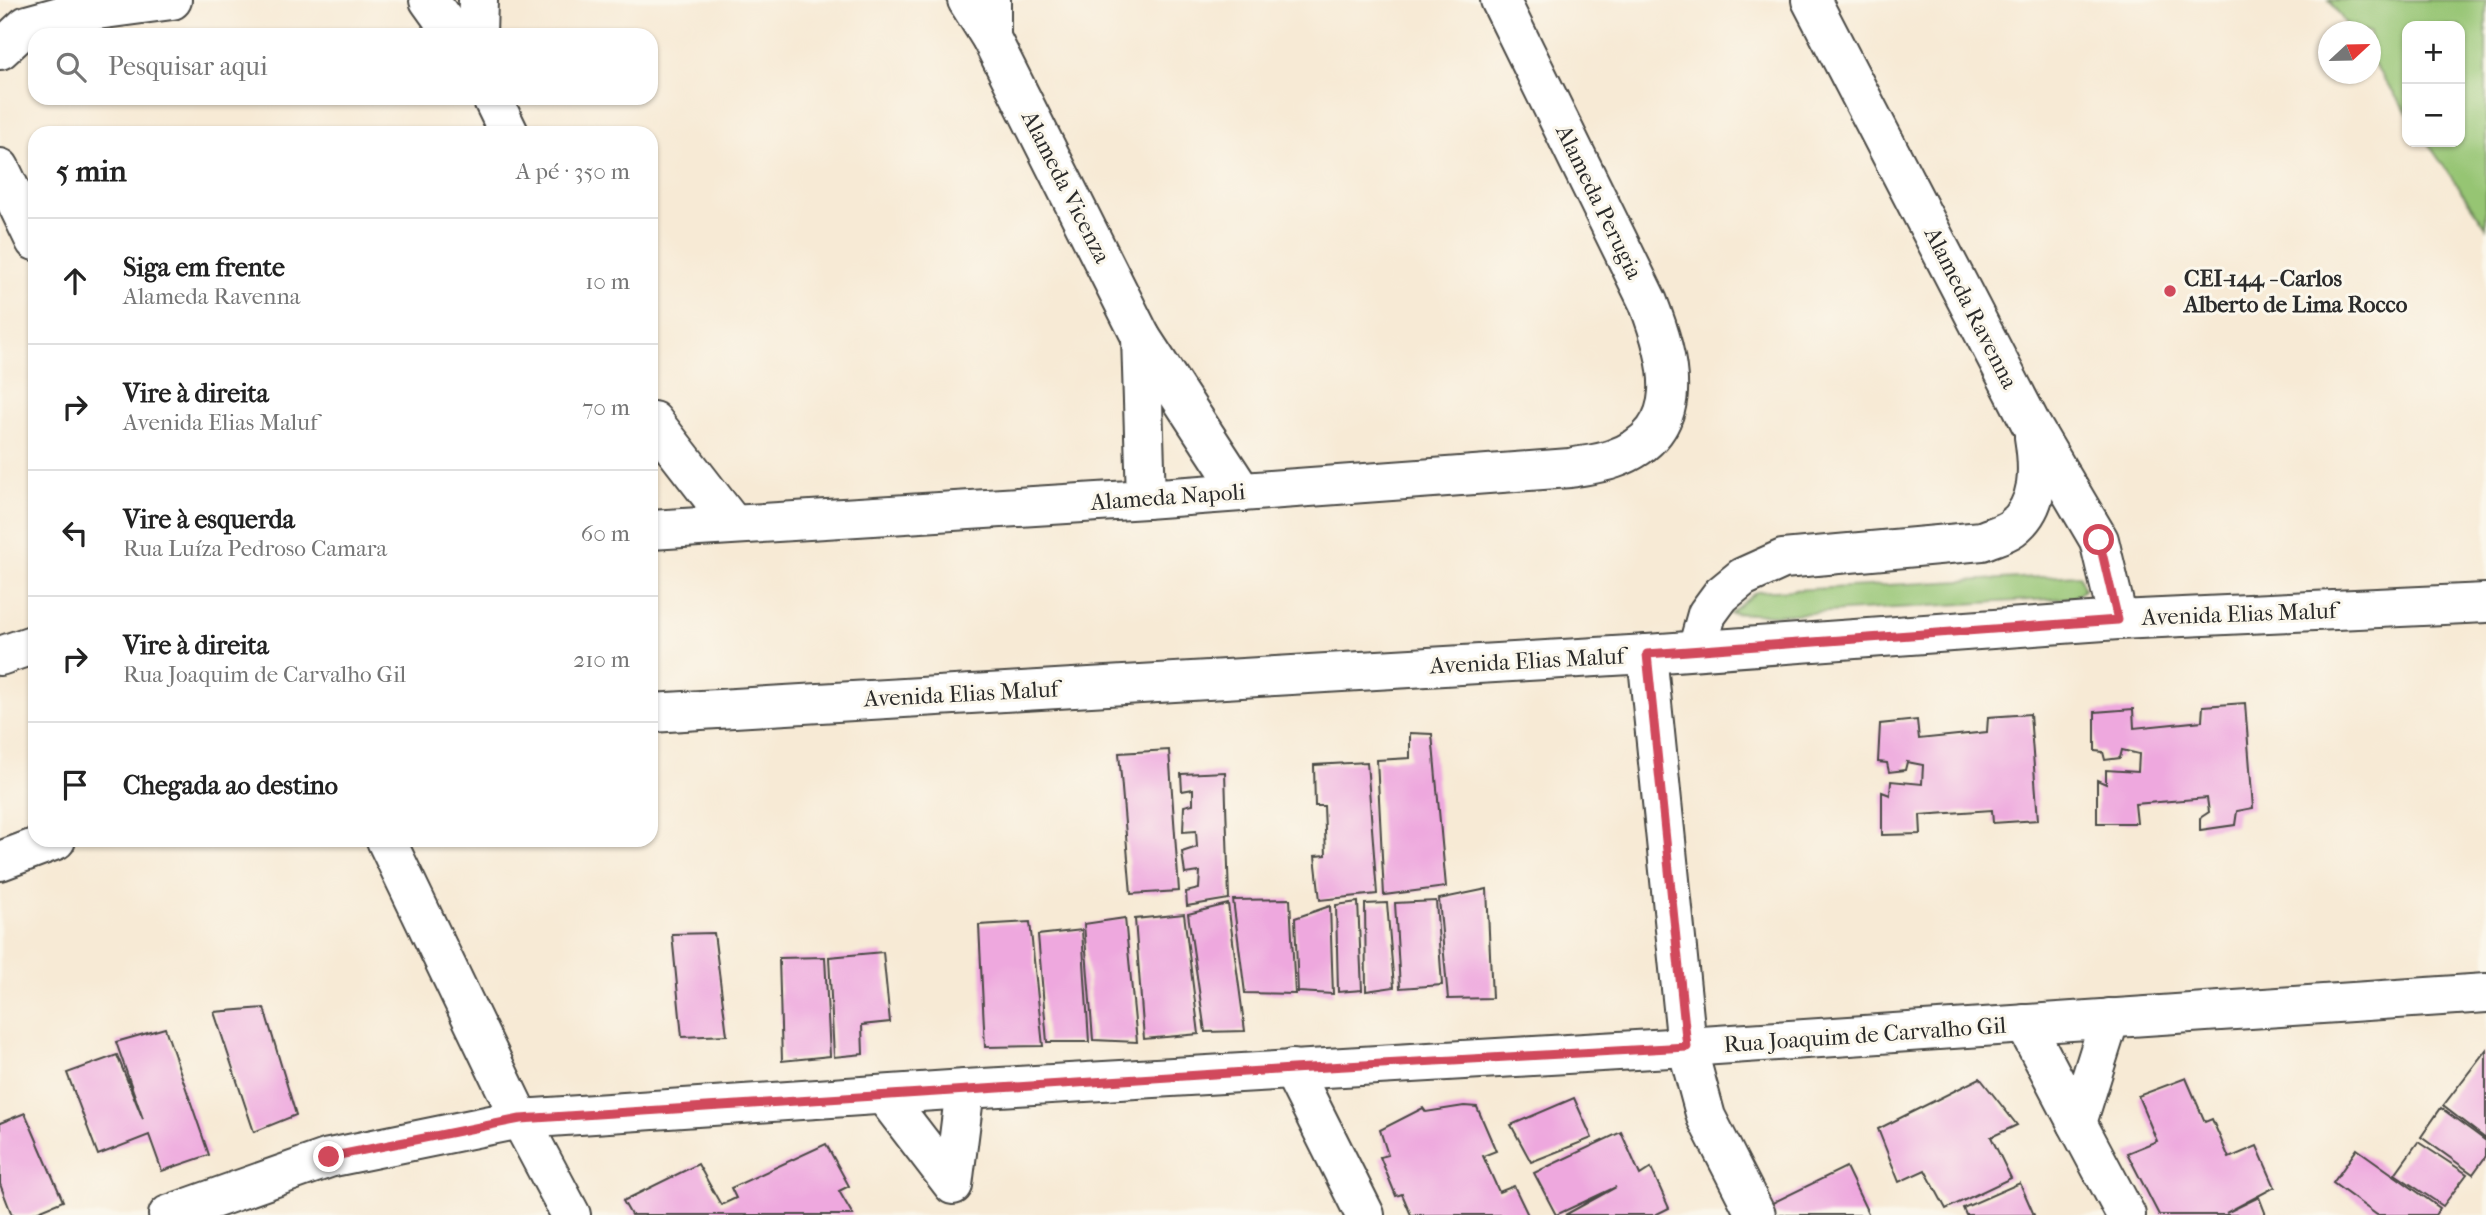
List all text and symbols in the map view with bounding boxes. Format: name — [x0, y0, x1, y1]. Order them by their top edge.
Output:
north arrow — [2318, 21, 2381, 84]
map controls — [2402, 21, 2465, 147]
button: + — [2402, 21, 2465, 84]
search box — [28, 28, 658, 105]
icon: search — [52, 48, 90, 86]
text: Pesquisar aqui — [108, 51, 268, 82]
button: − — [2402, 84, 2465, 147]
street label: Alameda Vicenza — [1015, 105, 1116, 268]
street label: Alameda Perugia — [1550, 120, 1648, 284]
text: 5 min — [56, 154, 127, 189]
text: A pé · 350 m — [516, 158, 630, 185]
street label: Alameda Ravenna — [1918, 222, 2023, 394]
text: Siga em frente — [123, 252, 285, 283]
icon: ahead — [56, 262, 94, 300]
place label: CEI-144 - Carlos Alberto de Lima Rocco — [2182, 265, 2408, 318]
text: 10 m — [585, 268, 630, 295]
text: Alameda Ravenna — [123, 283, 300, 310]
marker: CEI-144 - Carlos Alberto de Lima Rocco — [2162, 283, 2178, 299]
text: Vire à direita — [123, 378, 269, 409]
icon: right — [56, 388, 94, 426]
text: 70 m — [582, 394, 630, 421]
text: Avenida Elias Maluf — [123, 409, 318, 436]
street label: Alameda Napoli — [1089, 478, 1247, 516]
text: Vire à esquerda — [123, 504, 295, 535]
icon: left — [56, 514, 94, 552]
text: 60 m — [581, 520, 630, 547]
route start — [2083, 524, 2114, 555]
text: Rua Luíza Pedroso Camara — [123, 535, 387, 562]
street label: Avenida Elias Maluf — [2140, 597, 2341, 631]
text: Vire à direita — [123, 630, 269, 661]
icon: right — [56, 640, 94, 678]
street label: Avenida Elias Maluf — [1428, 642, 1629, 680]
text: 210 m — [573, 646, 630, 673]
text: Rua Joaquim de Carvalho Gil — [123, 661, 406, 688]
street label: Avenida Elias Maluf — [862, 675, 1063, 713]
icon: arrive — [56, 766, 94, 804]
text: Chegada ao destino — [123, 770, 338, 801]
street label: Rua Joaquim de Carvalho Gil — [1723, 1012, 2008, 1058]
route end — [313, 1141, 344, 1172]

